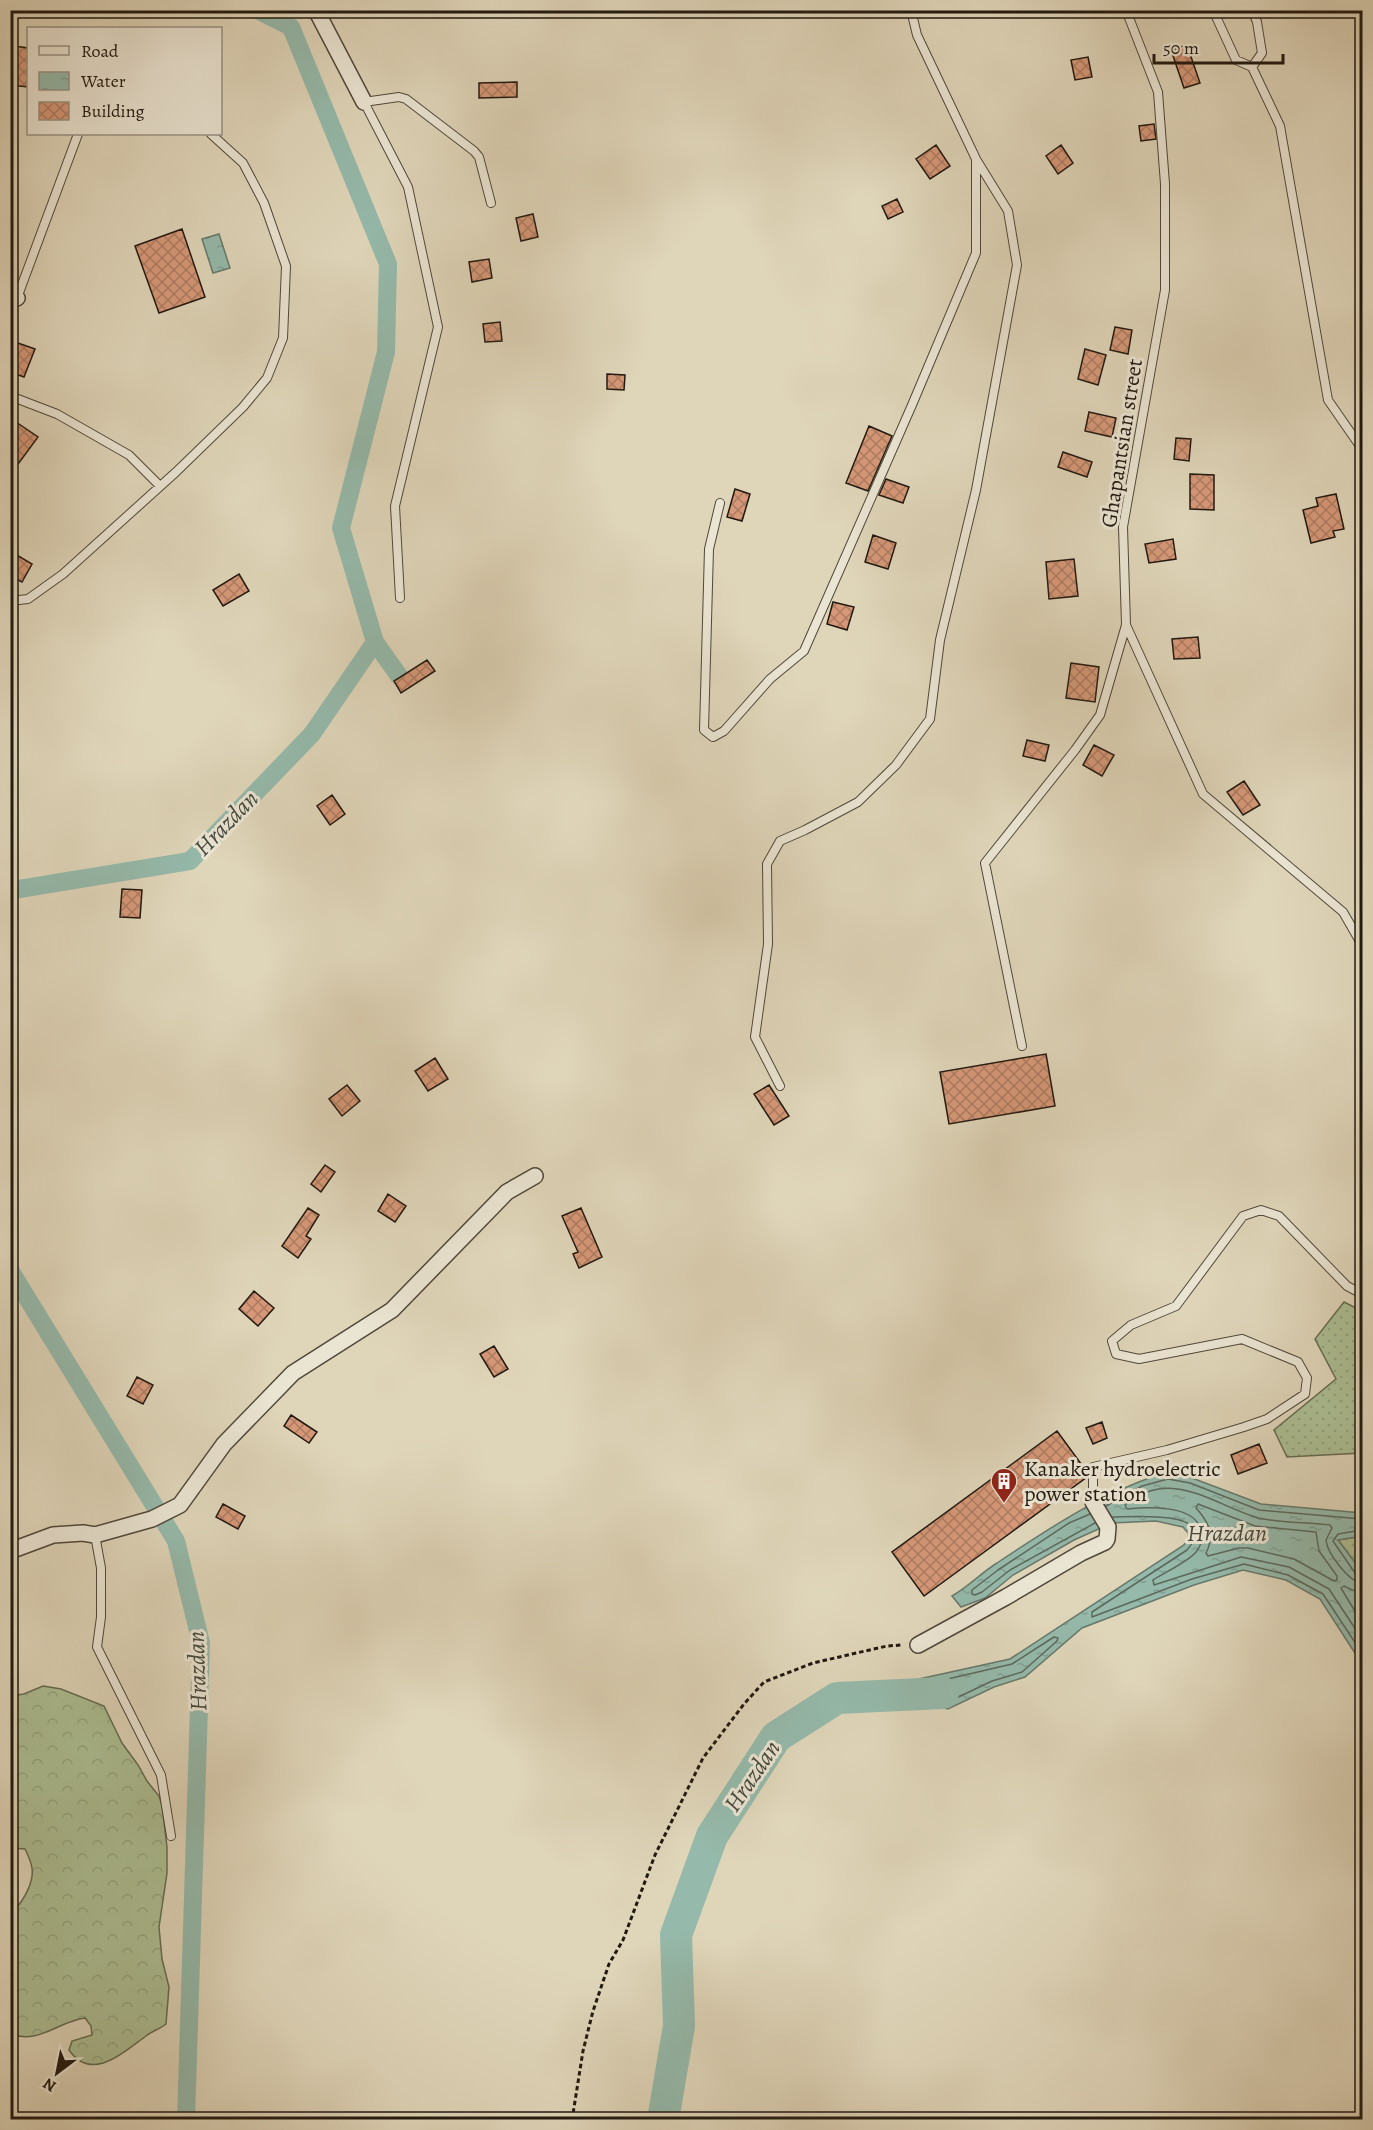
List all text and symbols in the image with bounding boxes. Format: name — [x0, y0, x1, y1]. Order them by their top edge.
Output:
legend — [27, 27, 222, 135]
scale bar — [1154, 27, 1283, 65]
text: 50 m — [1163, 36, 1199, 60]
text: Road — [81, 39, 119, 63]
text: Water — [80, 69, 126, 93]
text: Building — [81, 99, 145, 123]
street label: Ghapantsian street — [1094, 357, 1150, 530]
water label: Hrazdan — [187, 783, 265, 863]
place label: Kanaker hydroelectric power station — [1024, 1454, 1221, 1509]
building icon: Kanaker hydroelectric power station — [989, 1466, 1019, 1504]
water label: Hrazdan — [1187, 1517, 1267, 1549]
water label: Hrazdan — [180, 1630, 214, 1711]
water label: Hrazdan — [716, 1734, 788, 1818]
north arrow — [27, 2043, 87, 2103]
text: N — [39, 2072, 60, 2097]

